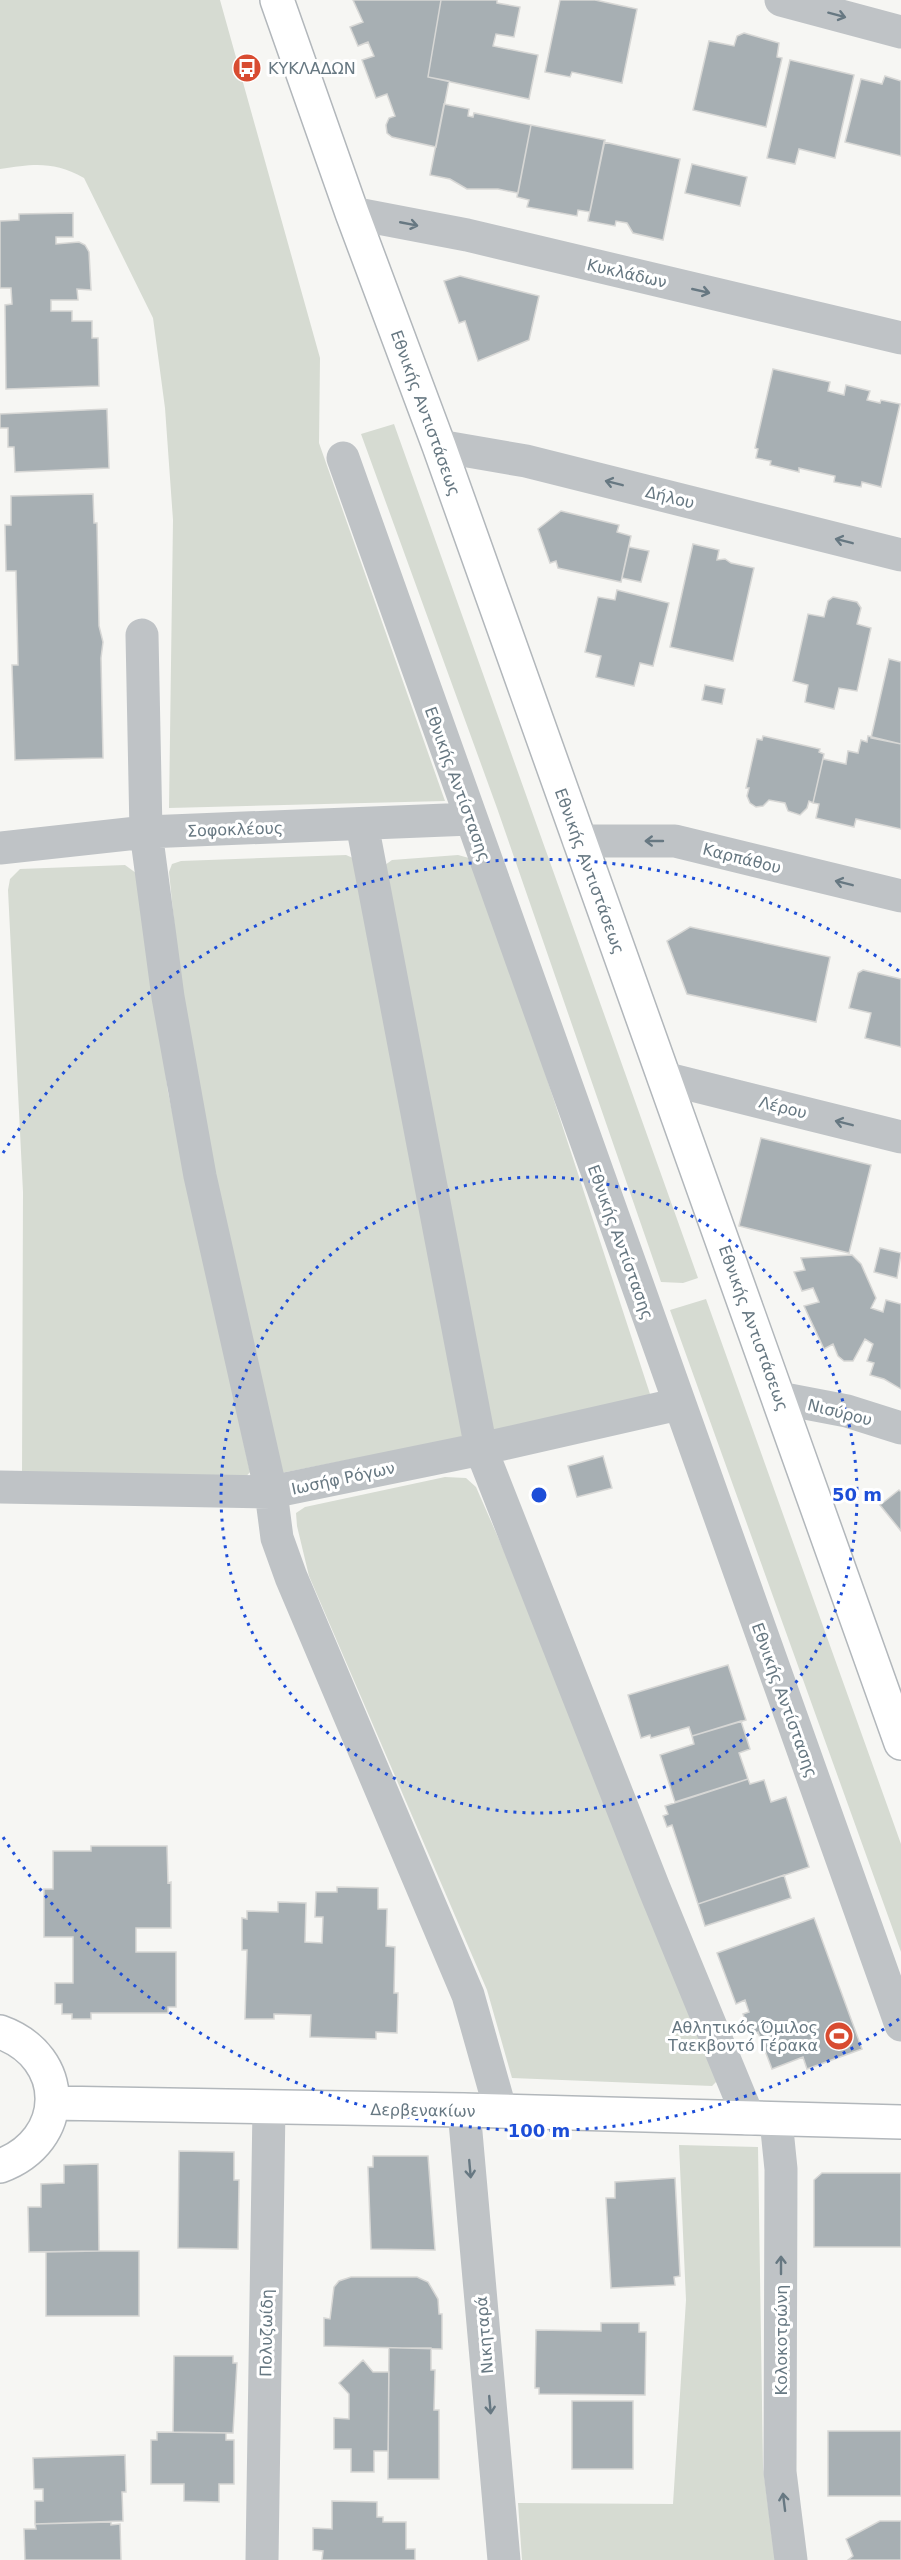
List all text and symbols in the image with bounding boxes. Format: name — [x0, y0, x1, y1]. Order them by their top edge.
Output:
one-way arrow — [828, 10, 847, 21]
bus stop icon: ΚΥΚΛΑΔΩΝ — [231, 52, 263, 84]
place label: ΚΥΚΛΑΔΩΝ — [268, 59, 356, 78]
one-way arrow — [399, 219, 418, 230]
street label: Κυκλάδων — [585, 255, 669, 292]
one-way arrow — [691, 286, 711, 297]
street label: Εθνικής Αντιστάσεως — [387, 328, 464, 499]
one-way arrow — [605, 477, 624, 489]
street label: Δήλου — [644, 482, 696, 513]
one-way arrow — [835, 534, 854, 546]
street label: Εθνικής Αντίστασης — [421, 704, 494, 864]
street label: Εθνικής Αντιστάσεως — [551, 786, 628, 957]
street label: Σοφοκλέους — [187, 818, 283, 841]
one-way arrow — [645, 835, 665, 847]
street label: Καρπάθου — [701, 840, 783, 877]
one-way arrow — [835, 876, 854, 888]
street label: Λέρου — [757, 1092, 809, 1123]
one-way arrow — [835, 1116, 854, 1128]
street label: Εθνικής Αντίστασης — [584, 1162, 657, 1322]
street label: Εθνικής Αντιστάσεως — [715, 1243, 792, 1414]
street label: Νισύρου — [806, 1395, 874, 1430]
street label: Ιωσήφ Ρόγων — [290, 1458, 397, 1499]
text: 50 m — [832, 1484, 882, 1505]
centre of rings — [529, 1485, 549, 1505]
street label: Εθνικής Αντίστασης — [748, 1620, 821, 1780]
place label: Αθλητικός Όμιλος Ταεκβοντό Γέρακα — [667, 2018, 818, 2055]
sports icon: Αθλητικός Όμιλος Ταεκβοντό Γέρακα — [823, 2020, 855, 2052]
street label: Δερβενακίων — [370, 2100, 476, 2121]
text: 100 m — [508, 2120, 570, 2141]
one-way arrow — [464, 2158, 475, 2178]
one-way arrow — [775, 2256, 787, 2276]
street label: Κολοκοτρώνη — [772, 2284, 791, 2396]
street label: Πολυζωίδη — [256, 2289, 277, 2377]
street label: Νικηταρά — [472, 2295, 497, 2375]
one-way arrow — [485, 2394, 496, 2414]
one-way arrow — [778, 2492, 789, 2512]

